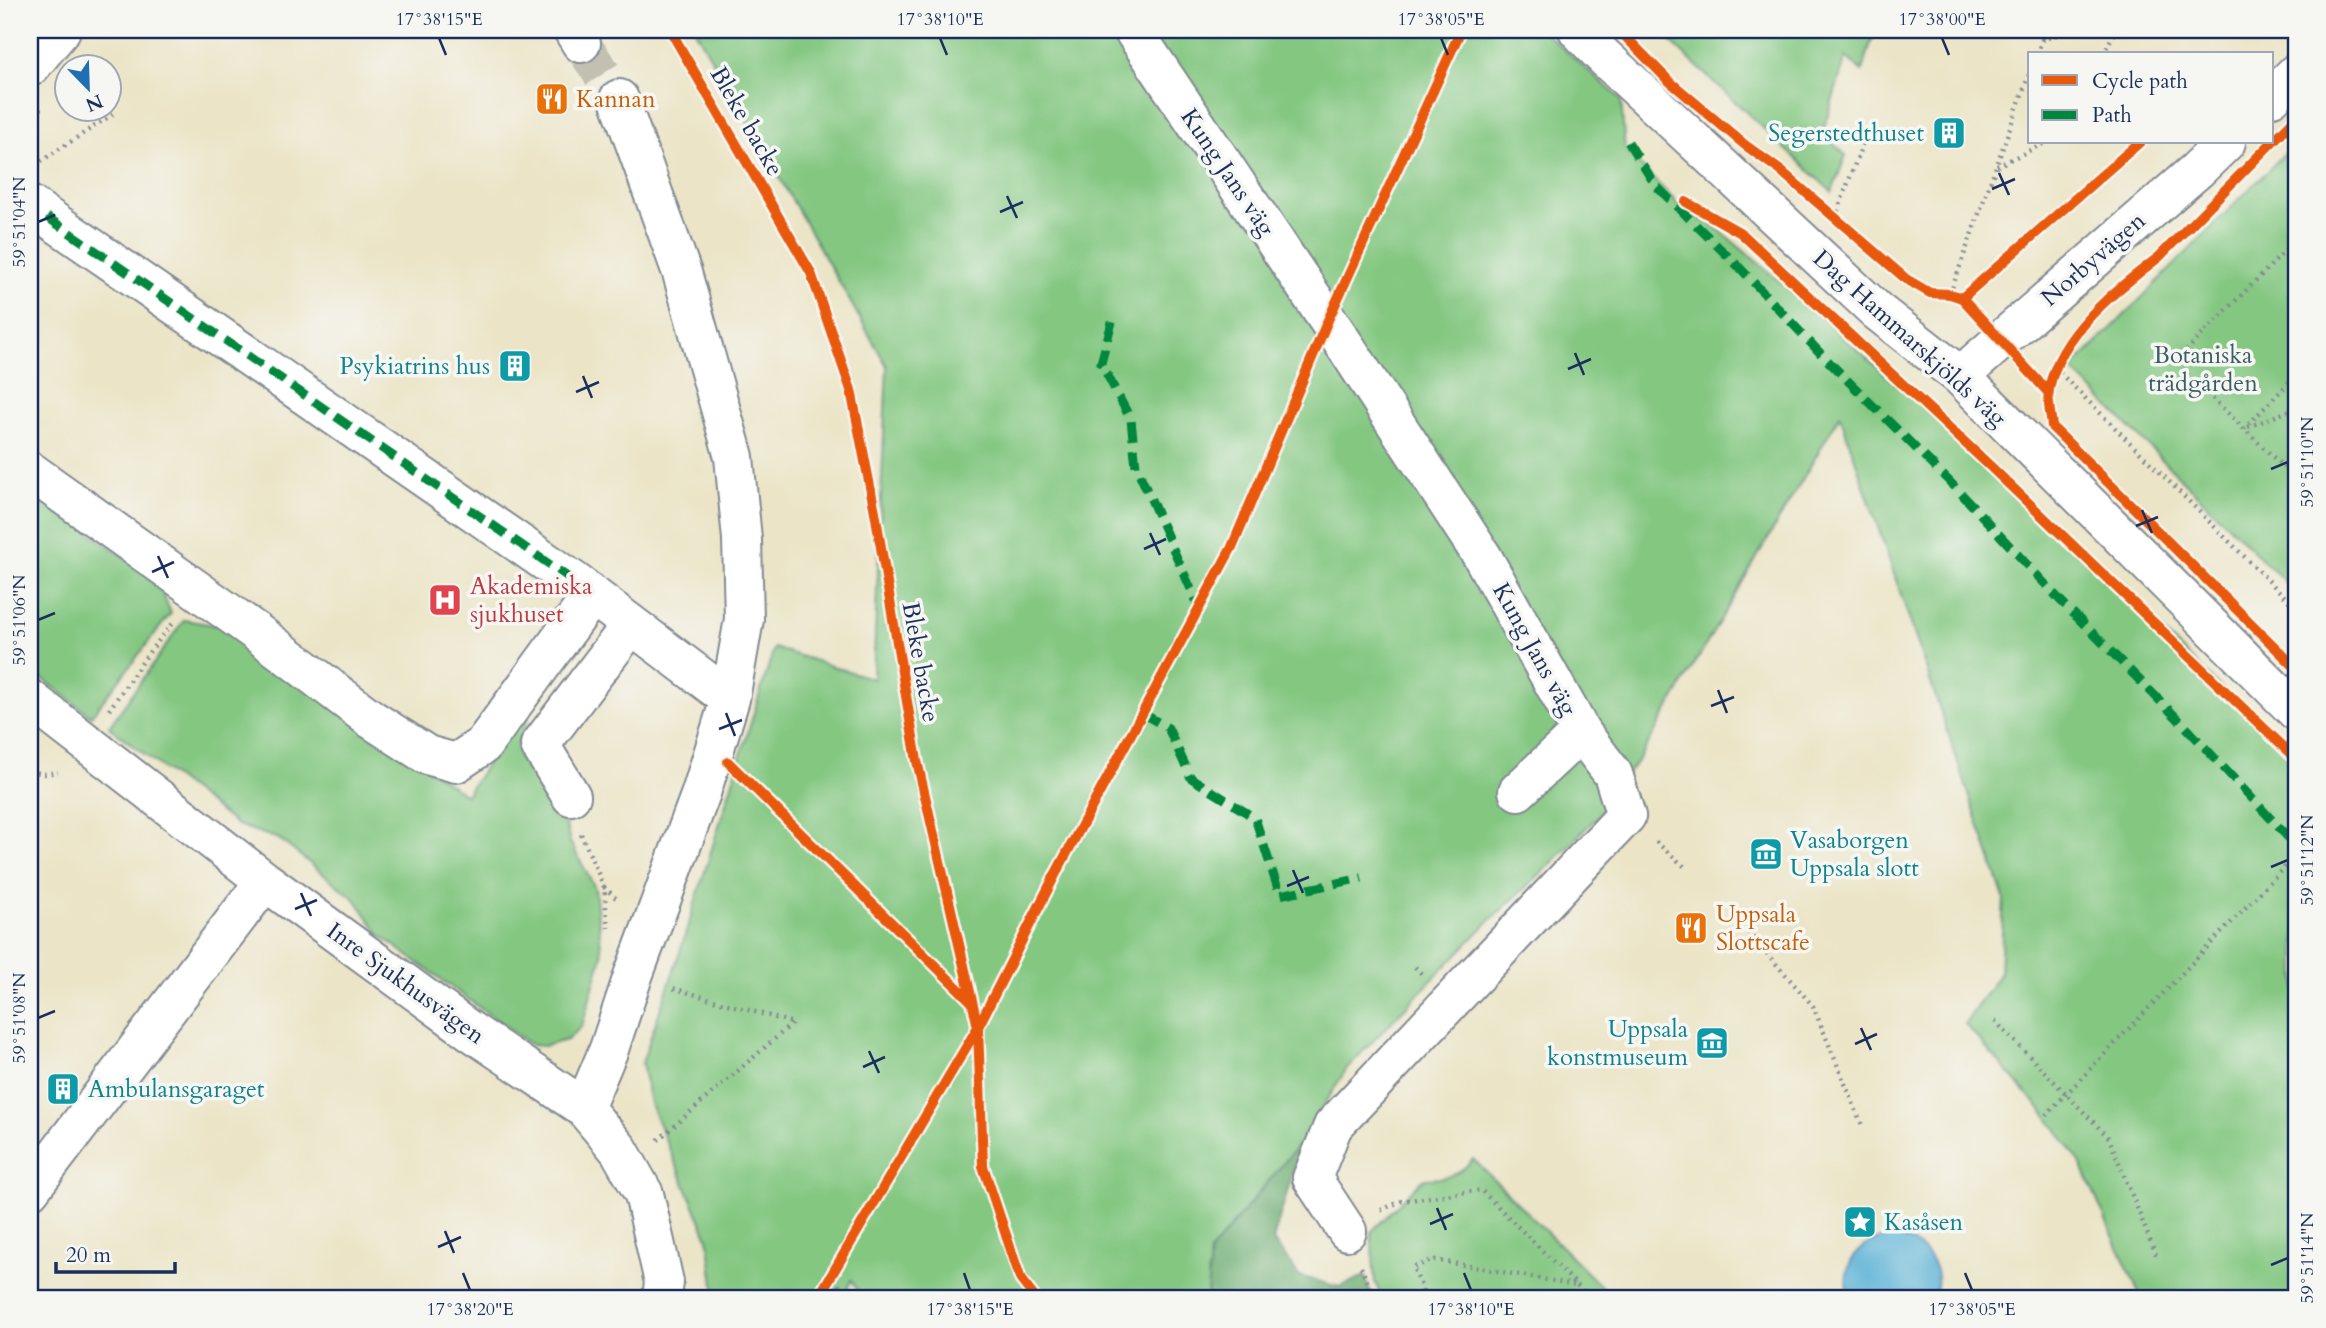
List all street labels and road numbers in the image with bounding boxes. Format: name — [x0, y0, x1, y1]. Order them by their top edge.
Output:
street label: Bleke backe — [702, 60, 791, 182]
street label: Kung Jans väg — [1173, 102, 1283, 243]
street label: Norbyvägen — [2034, 205, 2153, 314]
street label: Dag Hammarskjölds väg — [1806, 242, 2014, 435]
street label: Kung Jans väg — [1484, 577, 1585, 722]
street label: Bleke backe — [894, 599, 947, 725]
street label: Inre Sjukhusvägen — [320, 915, 492, 1052]

